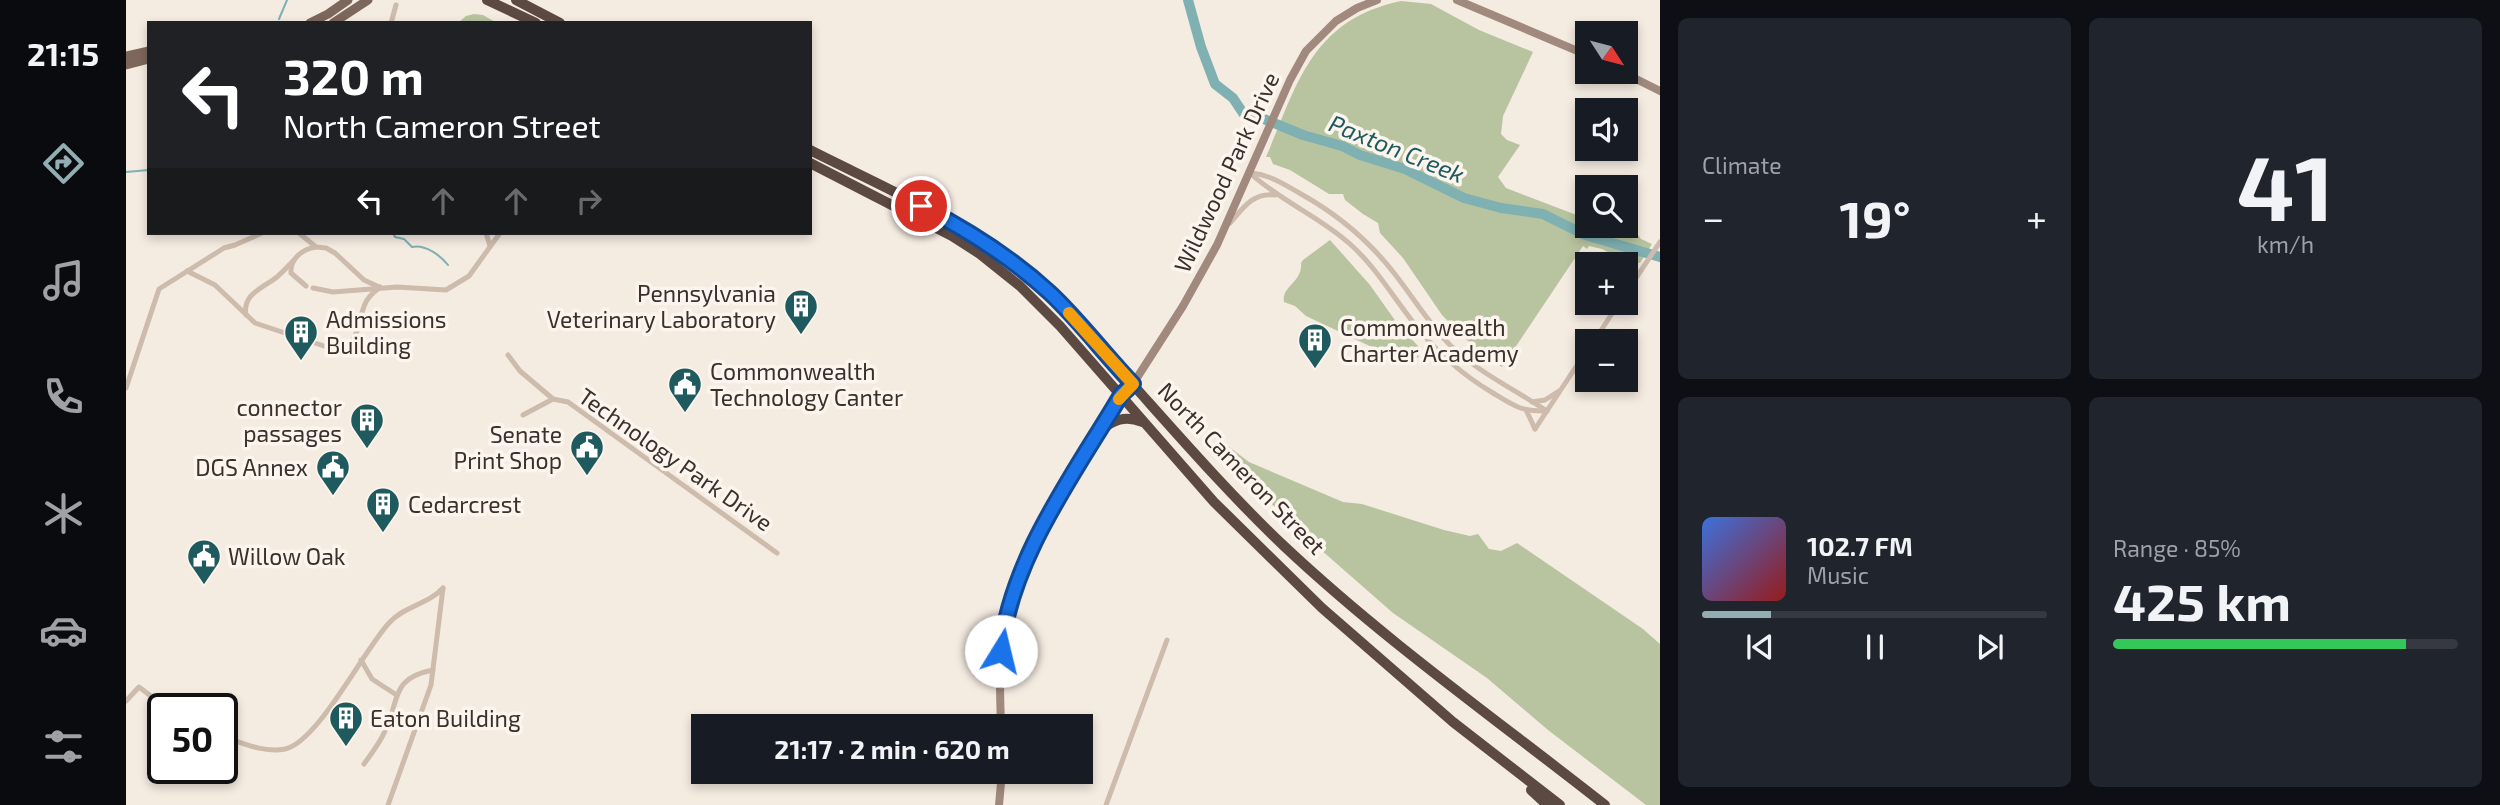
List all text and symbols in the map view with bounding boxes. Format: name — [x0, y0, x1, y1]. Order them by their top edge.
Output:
north arrow — [1575, 21, 1638, 84]
map controls — [1575, 21, 1638, 392]
text: 21:15 — [27, 34, 99, 72]
text: 320 m — [283, 46, 424, 105]
icon: left — [168, 49, 259, 140]
street label: Wildwood Park Drive — [1167, 68, 1285, 276]
button: sound — [1575, 98, 1638, 161]
text: North Cameron Street — [283, 106, 601, 144]
water label: Paxton Creek — [1325, 108, 1469, 188]
text: 41 — [2237, 130, 2334, 239]
icon: directions — [39, 139, 88, 188]
text: Climate — [1702, 151, 1782, 179]
button: search — [1575, 175, 1638, 238]
pin — [891, 176, 951, 236]
icon: left — [351, 182, 389, 220]
icon: ahead — [424, 182, 462, 220]
icon: ahead — [497, 182, 535, 220]
icon: right — [570, 182, 608, 220]
text: 19° — [1840, 186, 1911, 248]
icon: arrive — [902, 187, 940, 225]
text: − — [1702, 194, 1724, 240]
text: + — [2026, 194, 2047, 240]
text: km/h — [2257, 230, 2314, 258]
button: + — [1575, 252, 1638, 315]
icon: music — [39, 256, 88, 305]
place label: Pennsylvania Veterinary Laboratory — [547, 279, 776, 333]
building icon: Pennsylvania Veterinary Laboratory — [782, 287, 820, 336]
place label: Admissions Building — [326, 305, 447, 359]
building icon: Admissions Building — [282, 313, 320, 362]
place label: Commonwealth Charter Academy — [1340, 313, 1519, 367]
building icon: Commonwealth Charter Academy — [1296, 321, 1334, 370]
button: − — [1575, 329, 1638, 392]
place label: Commonwealth Technology Canter — [710, 357, 903, 411]
public building icon: Commonwealth Technology Canter — [666, 365, 704, 414]
icon: phone — [39, 372, 88, 421]
street label: North Cameron Street — [1153, 376, 1332, 560]
street label: Technology Park Drive — [574, 382, 778, 536]
place label: connector passages — [236, 393, 342, 447]
building icon: connector passages — [348, 401, 386, 450]
place label: Senate Print Shop — [454, 420, 562, 474]
public building icon: Senate Print Shop — [568, 428, 606, 477]
public building icon: DGS Annex — [314, 448, 352, 497]
place label: DGS Annex — [195, 453, 308, 481]
building icon: Cedarcrest — [364, 485, 402, 534]
icon: climate — [39, 489, 88, 538]
place label: Cedarcrest — [408, 490, 521, 518]
text: 102.7 FM — [1807, 530, 1913, 561]
text: Range · 85% — [2113, 534, 2241, 562]
public building icon: Willow Oak — [185, 537, 223, 586]
place label: Willow Oak — [228, 542, 346, 570]
text: Music — [1807, 561, 1869, 589]
text: 425 km — [2113, 569, 2291, 631]
icon: car — [39, 606, 88, 655]
position arrow — [964, 614, 1038, 688]
icon: previous — [1741, 628, 1779, 666]
icon: pause — [1856, 628, 1894, 666]
icon: next — [1971, 628, 2009, 666]
speed limit sign: 50 — [147, 693, 238, 784]
building icon: Eaton Building — [327, 699, 365, 748]
place label: Eaton Building — [370, 704, 521, 732]
icon: filters — [39, 722, 88, 771]
text: 21:17 · 2 min · 620 m — [774, 733, 1010, 764]

